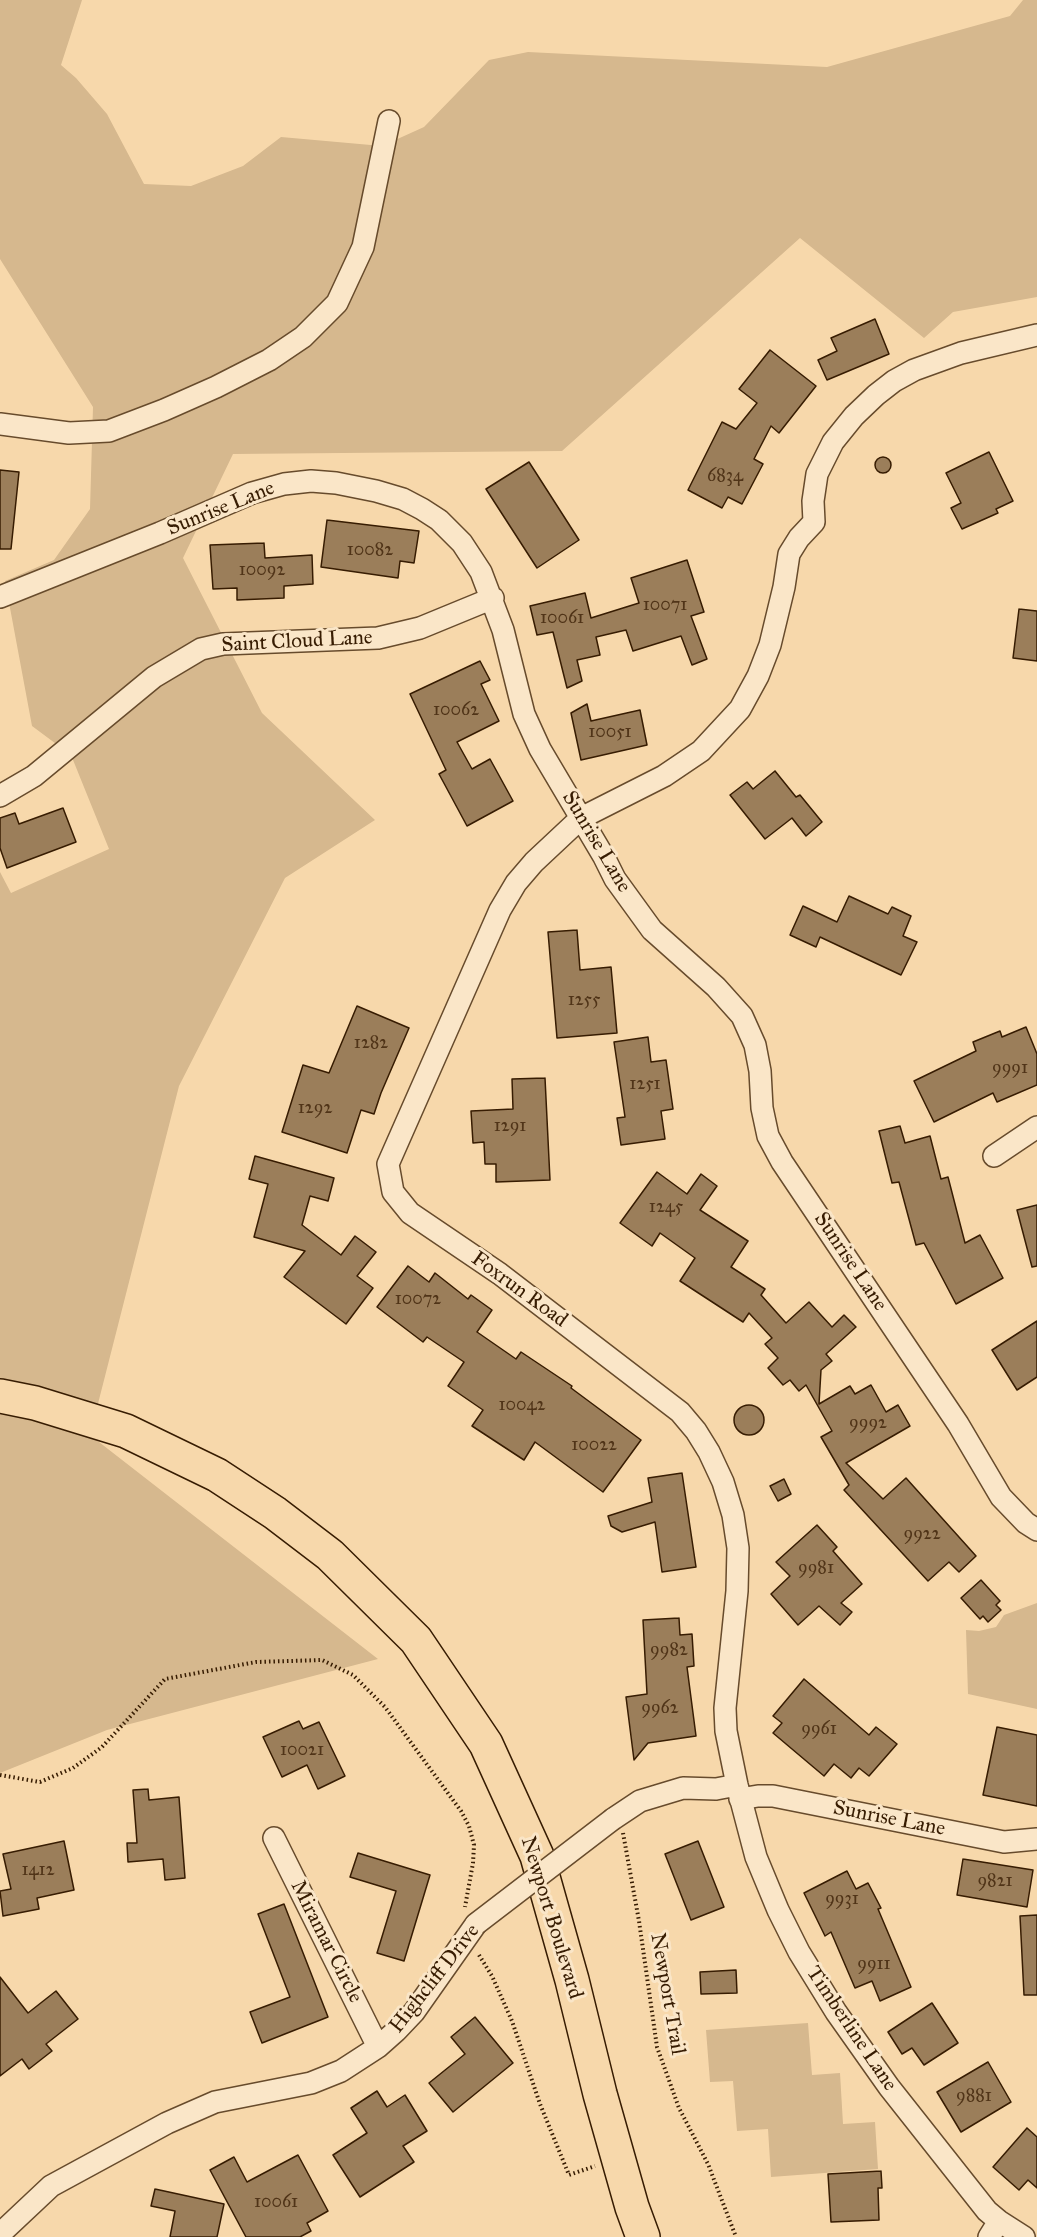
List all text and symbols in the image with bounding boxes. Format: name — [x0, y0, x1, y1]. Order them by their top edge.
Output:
house number: 6834 — [707, 466, 743, 488]
street label: Sunrise Lane — [164, 476, 278, 542]
house number: 10082 — [347, 540, 393, 562]
house number: 10092 — [239, 560, 285, 582]
house number: 10071 — [643, 595, 687, 617]
house number: 10061 — [540, 608, 584, 630]
street label: Saint Cloud Lane — [221, 625, 373, 659]
house number: 10062 — [433, 700, 479, 722]
house number: 10051 — [588, 722, 632, 744]
street label: Sunrise Lane — [556, 787, 636, 897]
house number: 1255 — [568, 990, 600, 1012]
house number: 1282 — [354, 1033, 388, 1055]
house number: 9991 — [992, 1058, 1028, 1080]
house number: 1251 — [629, 1074, 661, 1096]
house number: 1292 — [298, 1098, 332, 1120]
house number: 1291 — [494, 1116, 526, 1138]
house number: 1245 — [649, 1197, 683, 1219]
street label: Sunrise Lane — [808, 1208, 892, 1316]
street label: Foxrun Road — [466, 1247, 572, 1333]
house number: 10072 — [395, 1289, 441, 1311]
house number: 10042 — [499, 1395, 545, 1417]
house number: 9992 — [849, 1413, 887, 1435]
house number: 10022 — [571, 1435, 617, 1457]
house number: 9922 — [903, 1524, 941, 1546]
house number: 9981 — [798, 1558, 834, 1580]
house number: 9982 — [650, 1640, 688, 1662]
house number: 9962 — [641, 1698, 679, 1720]
house number: 9961 — [801, 1719, 837, 1741]
house number: 10021 — [280, 1740, 324, 1762]
street label: Sunrise Lane — [831, 1796, 947, 1842]
street label: Newport Boulevard — [514, 1834, 588, 2002]
house number: 1412 — [21, 1860, 55, 1882]
house number: 9821 — [977, 1871, 1013, 1893]
street label: Miramar Circle — [284, 1877, 368, 2007]
house number: 9931 — [825, 1889, 859, 1911]
street label: Highcliff Drive — [385, 1919, 485, 2039]
street label: Newport Trail — [644, 1931, 690, 2057]
house number: 9911 — [857, 1954, 891, 1976]
street label: Timberline Lane — [800, 1962, 902, 2096]
house number: 9881 — [956, 2086, 992, 2108]
house number: 10061 — [254, 2192, 298, 2214]

